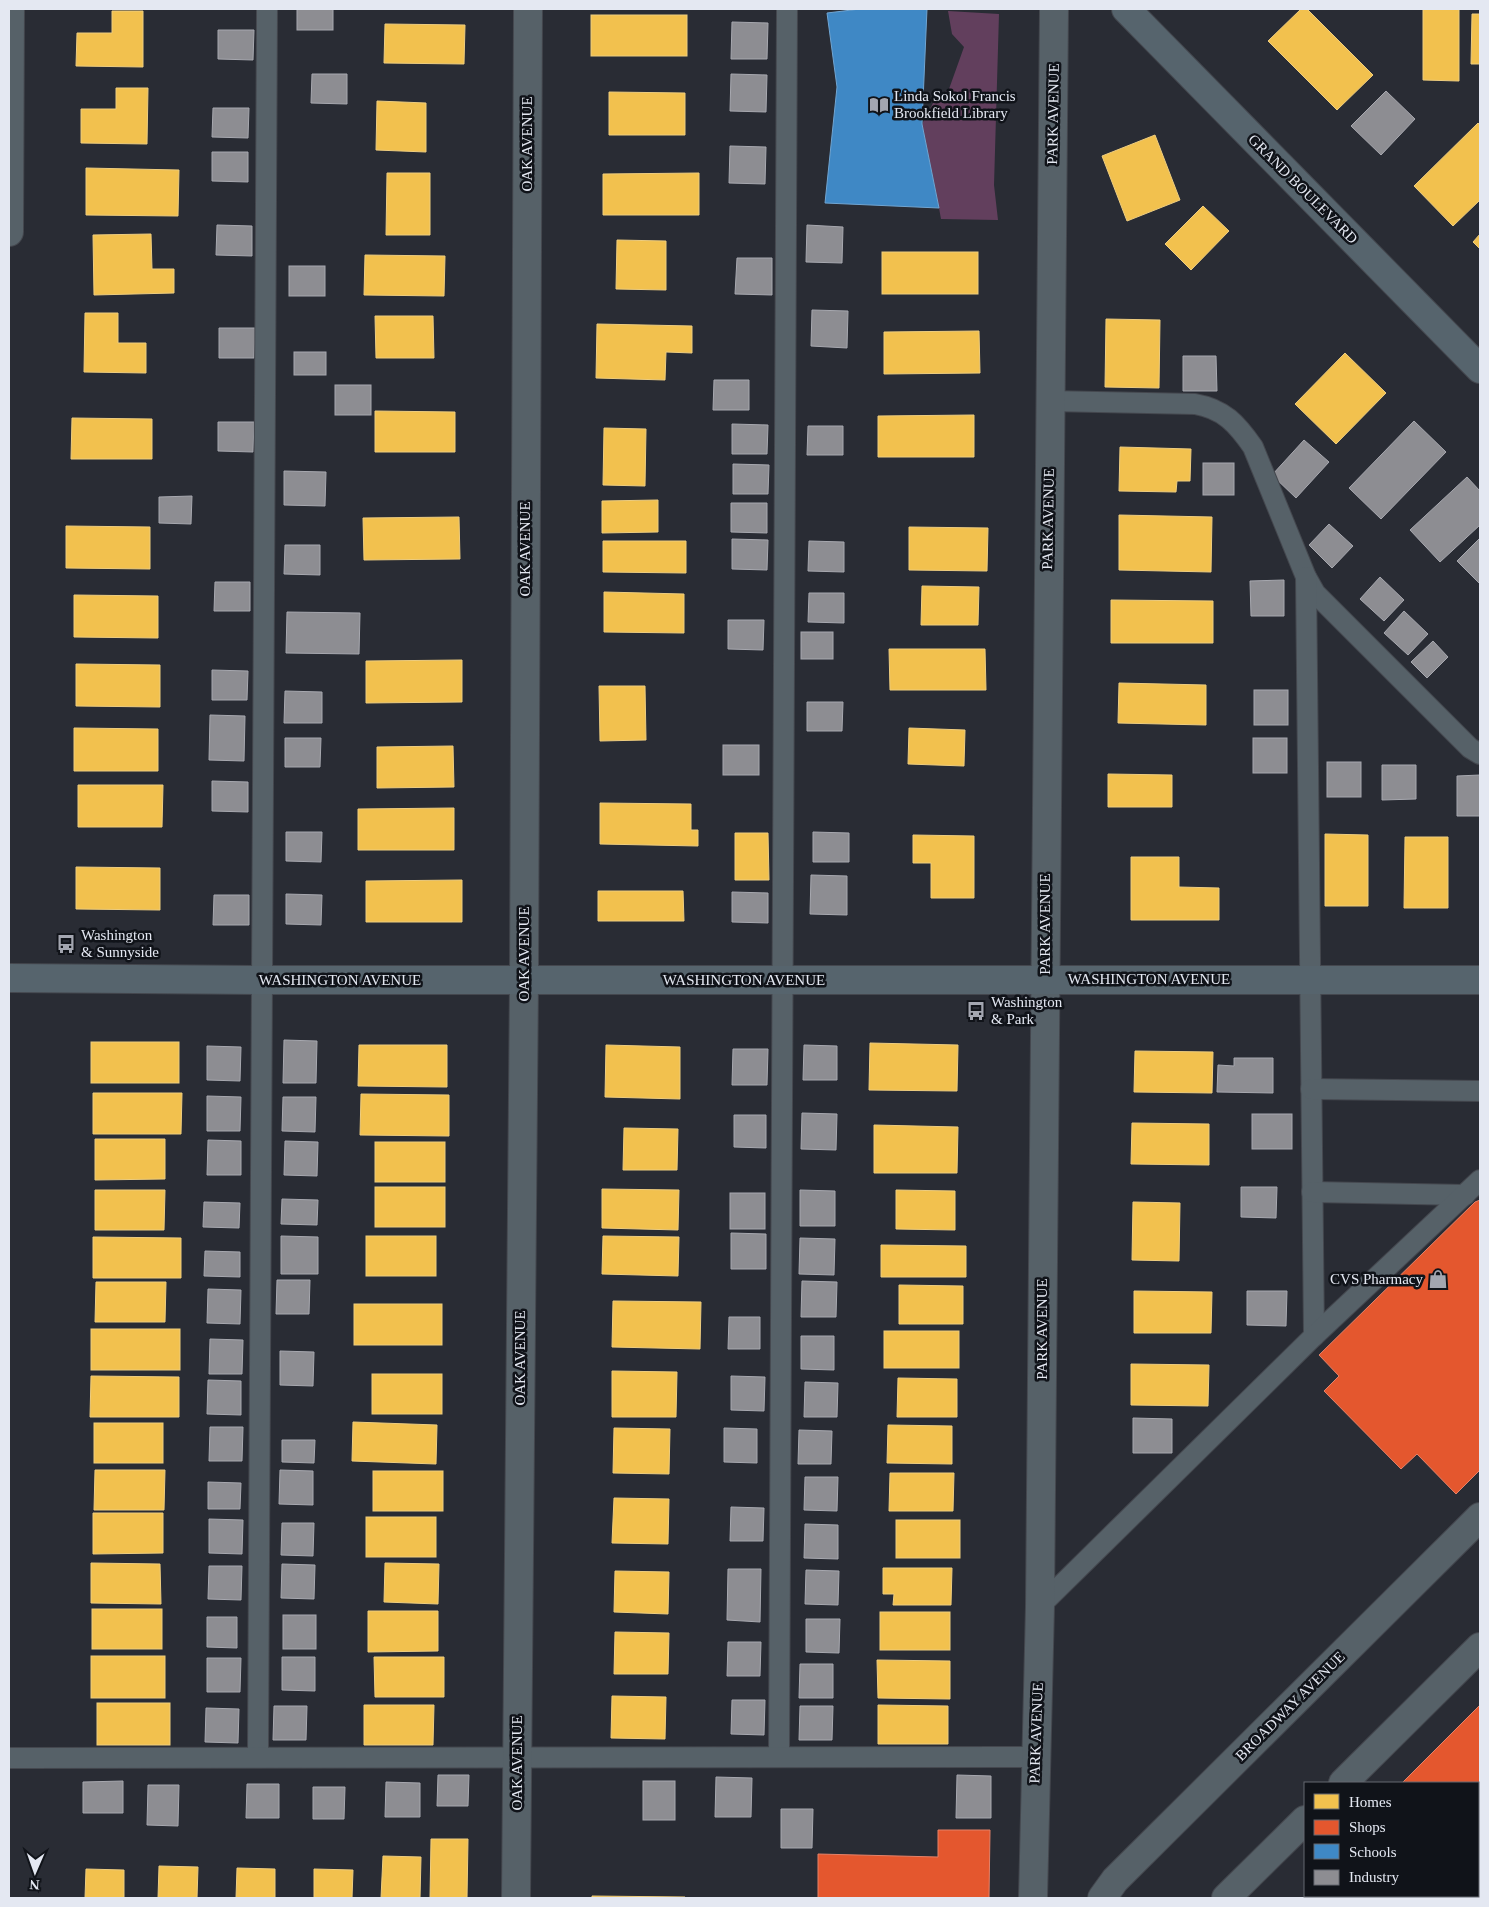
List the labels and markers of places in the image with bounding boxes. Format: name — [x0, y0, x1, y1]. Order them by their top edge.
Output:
place label: Linda Sokol Francis Brookfield Library — [894, 88, 1016, 121]
library icon: Linda Sokol Francis Brookfield Library — [868, 94, 890, 116]
place label: Washington & Sunnyside — [81, 927, 159, 960]
bus stop icon: Washington & Sunnyside — [55, 933, 77, 955]
place label: Washington & Park — [991, 994, 1063, 1027]
bus stop icon: Washington & Park — [965, 1000, 987, 1022]
shop icon: CVS Pharmacy — [1427, 1268, 1449, 1290]
place label: CVS Pharmacy — [1330, 1271, 1423, 1287]

